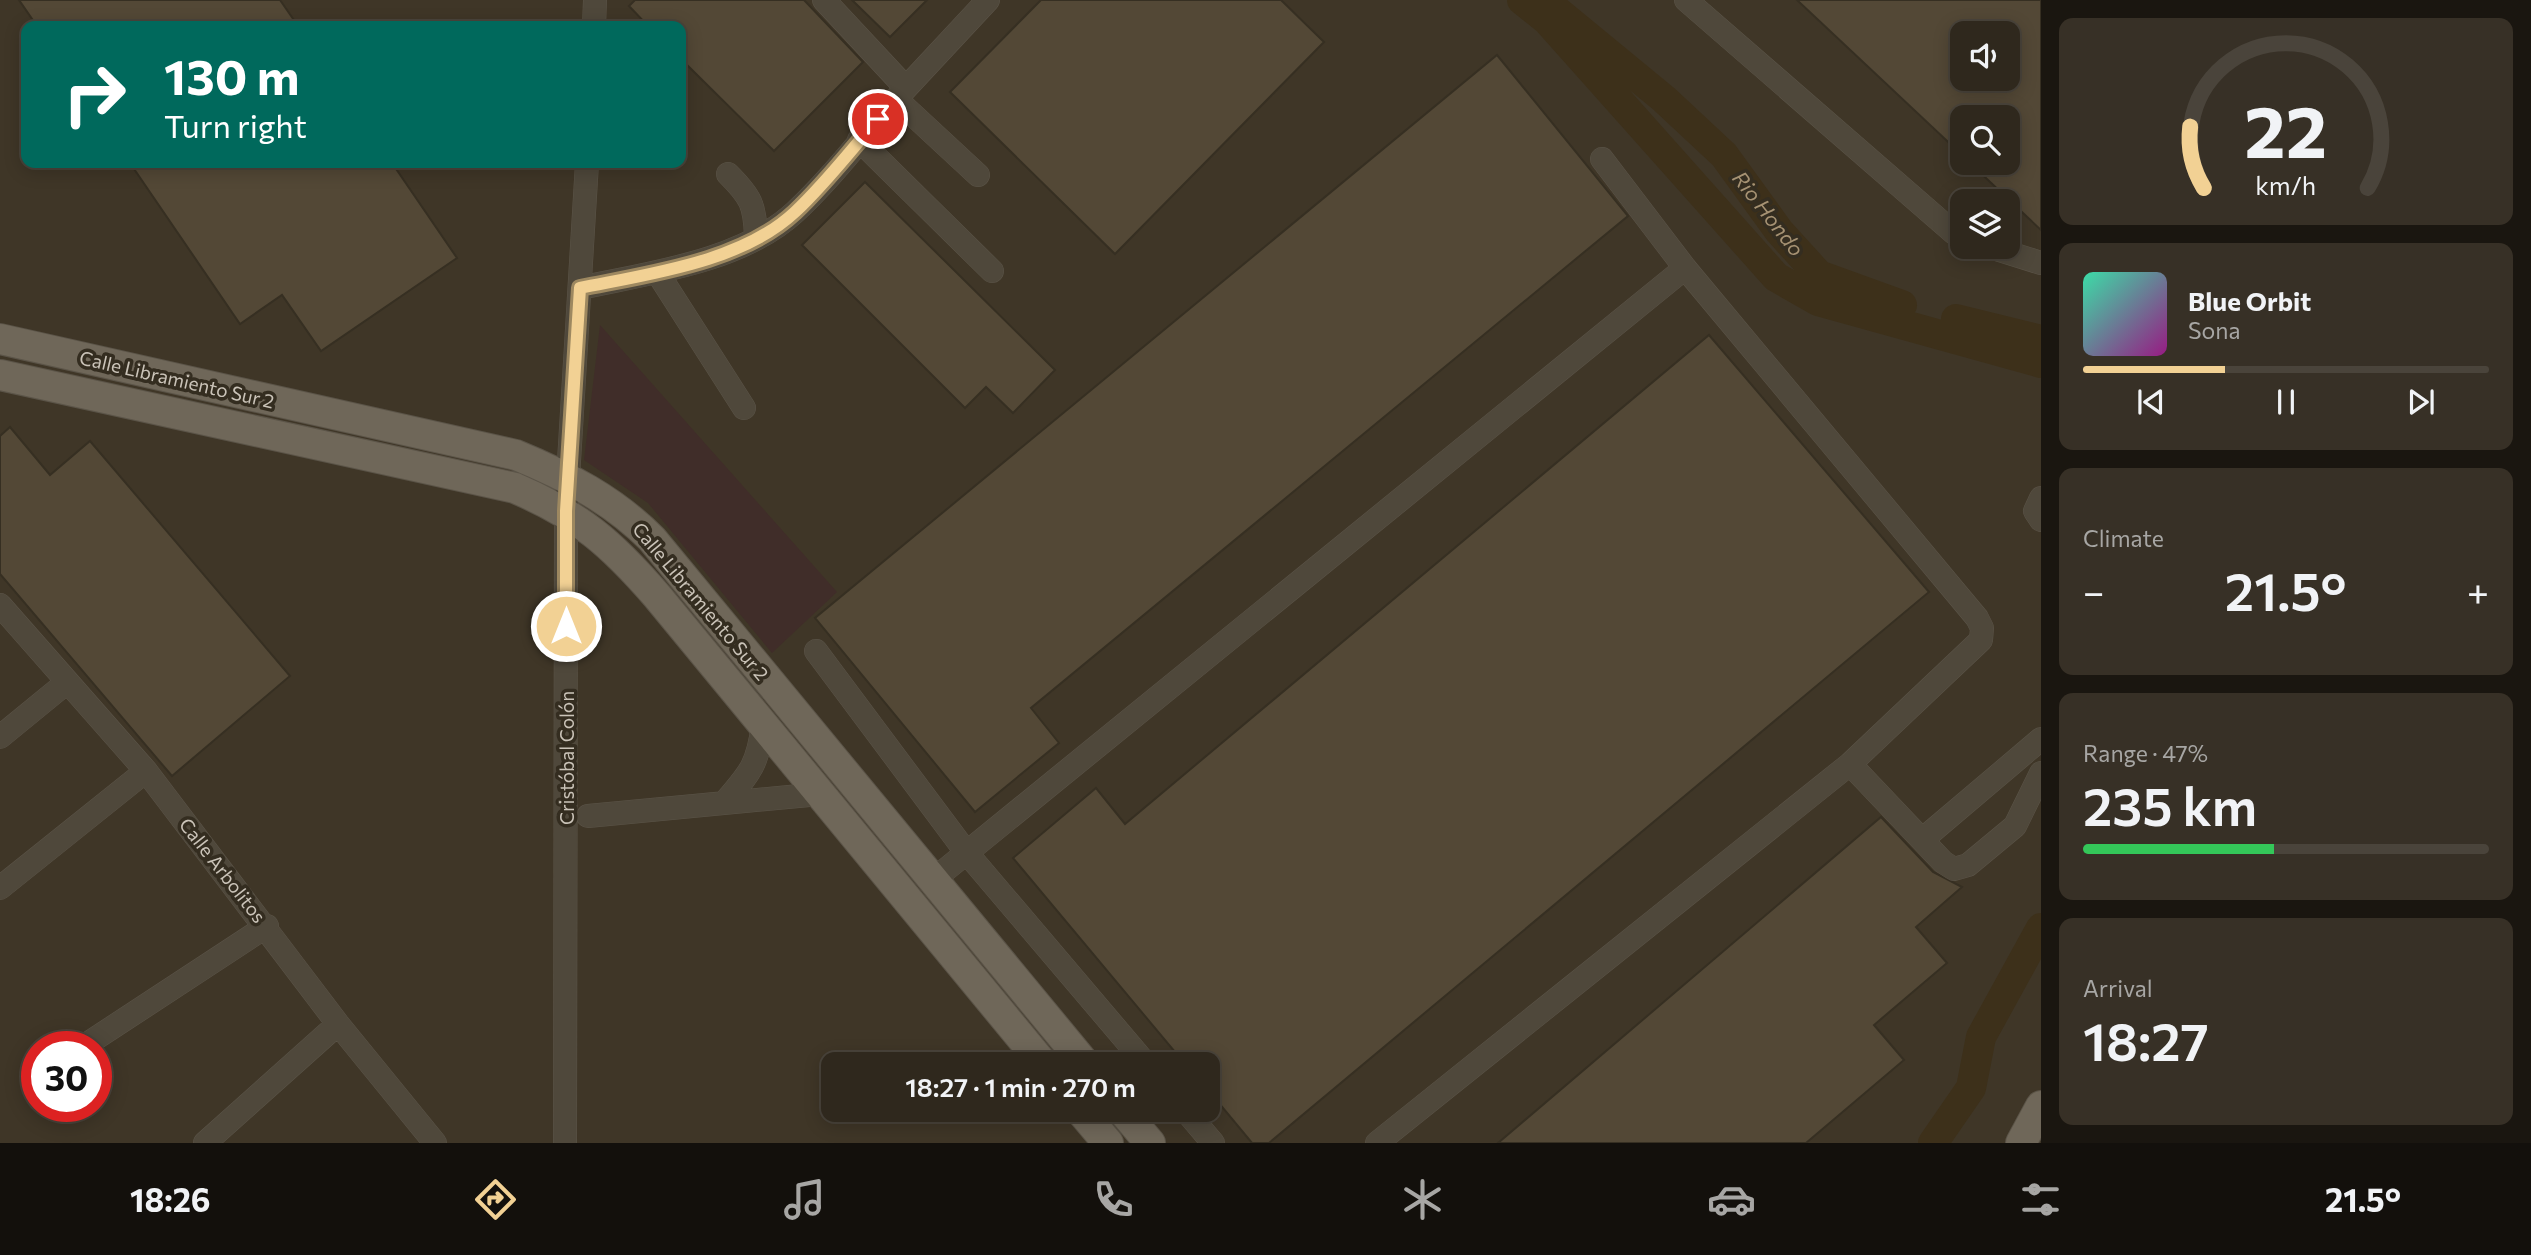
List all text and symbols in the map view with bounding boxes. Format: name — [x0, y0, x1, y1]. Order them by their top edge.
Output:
map controls — [1950, 21, 2020, 259]
button: sound — [1950, 21, 2020, 91]
text: 130 m — [164, 45, 299, 105]
icon: right — [49, 49, 140, 140]
text: 22 — [2245, 84, 2327, 173]
pin — [848, 89, 908, 149]
icon: arrive — [859, 100, 897, 138]
text: Turn right — [164, 105, 307, 145]
button: search — [1950, 105, 2020, 175]
water label: Rio Hondo — [1728, 165, 1810, 261]
text: km/h — [2256, 169, 2316, 199]
button: layers — [1950, 189, 2020, 259]
text: Blue Orbit — [2188, 285, 2311, 316]
text: Sona — [2188, 316, 2240, 344]
street label: Calle Libramiento Sur 2 — [77, 345, 277, 413]
icon: previous — [2132, 383, 2170, 421]
icon: pause — [2267, 383, 2305, 421]
icon: next — [2402, 383, 2440, 421]
street label: Calle Libramiento Sur 2 — [628, 517, 774, 685]
text: Climate — [2083, 524, 2164, 552]
text: 21.5° — [2225, 558, 2346, 622]
text: − — [2083, 567, 2105, 614]
text: + — [2467, 567, 2489, 614]
position arrow — [529, 589, 603, 663]
street label: Cristóbal Colón — [555, 691, 578, 825]
text: Range · 47% — [2083, 739, 2208, 767]
text: 235 km — [2083, 773, 2257, 837]
street label: Calle Arbolitos — [175, 813, 271, 927]
text: Arrival — [2083, 974, 2153, 1002]
text: 18:27 — [2083, 1008, 2209, 1072]
speed limit sign: 30 — [21, 1031, 112, 1122]
text: 18:27 · 1 min · 270 m — [905, 1071, 1136, 1102]
icon: directions — [471, 1175, 520, 1224]
icon: music — [780, 1175, 829, 1224]
icon: phone — [1089, 1175, 1138, 1224]
icon: climate — [1398, 1175, 1447, 1224]
icon: car — [1707, 1175, 1756, 1224]
icon: filters — [2016, 1175, 2065, 1224]
text: 18:26 — [130, 1179, 211, 1219]
text: 21.5° — [2325, 1179, 2401, 1219]

